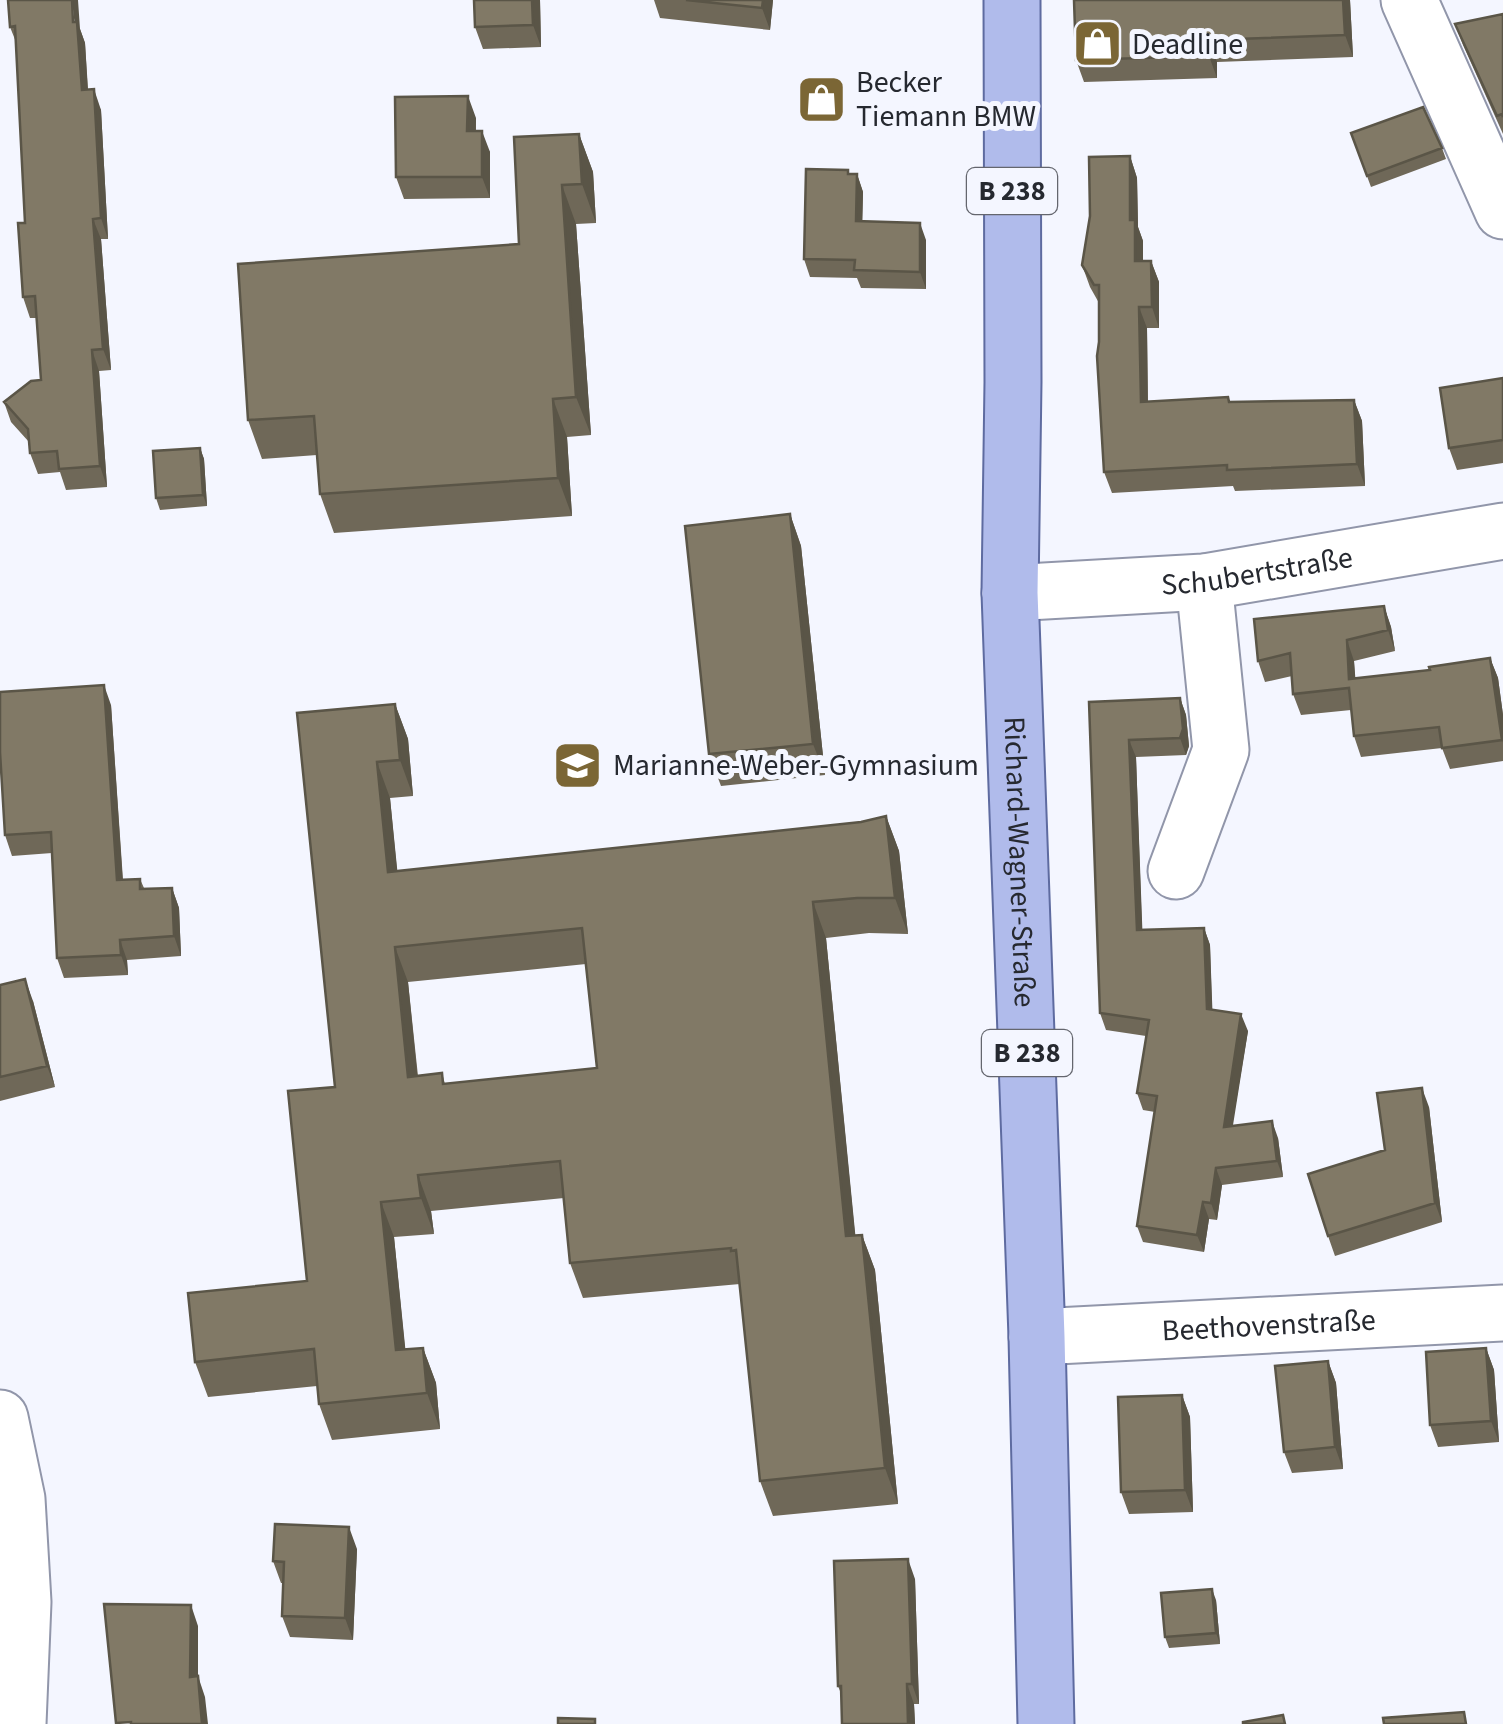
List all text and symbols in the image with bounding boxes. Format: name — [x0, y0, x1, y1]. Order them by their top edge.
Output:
shop icon: Deadline — [1071, 18, 1123, 70]
place label: Deadline — [1132, 23, 1243, 66]
place label: Becker Tiemann BMW — [856, 61, 1036, 138]
shop icon: Becker Tiemann BMW — [795, 73, 847, 125]
road number: B 238 — [967, 168, 1057, 214]
street label: Schubertstraße — [1160, 536, 1356, 606]
street label: Richard-Wagner-Straße — [993, 716, 1047, 1008]
school or university icon: Marianne-Weber-Gymnasium — [552, 739, 604, 791]
place label: Marianne-Weber-Gymnasium — [613, 744, 979, 787]
road number: B 238 — [982, 1030, 1072, 1076]
street label: Beethovenstraße — [1161, 1298, 1377, 1352]

